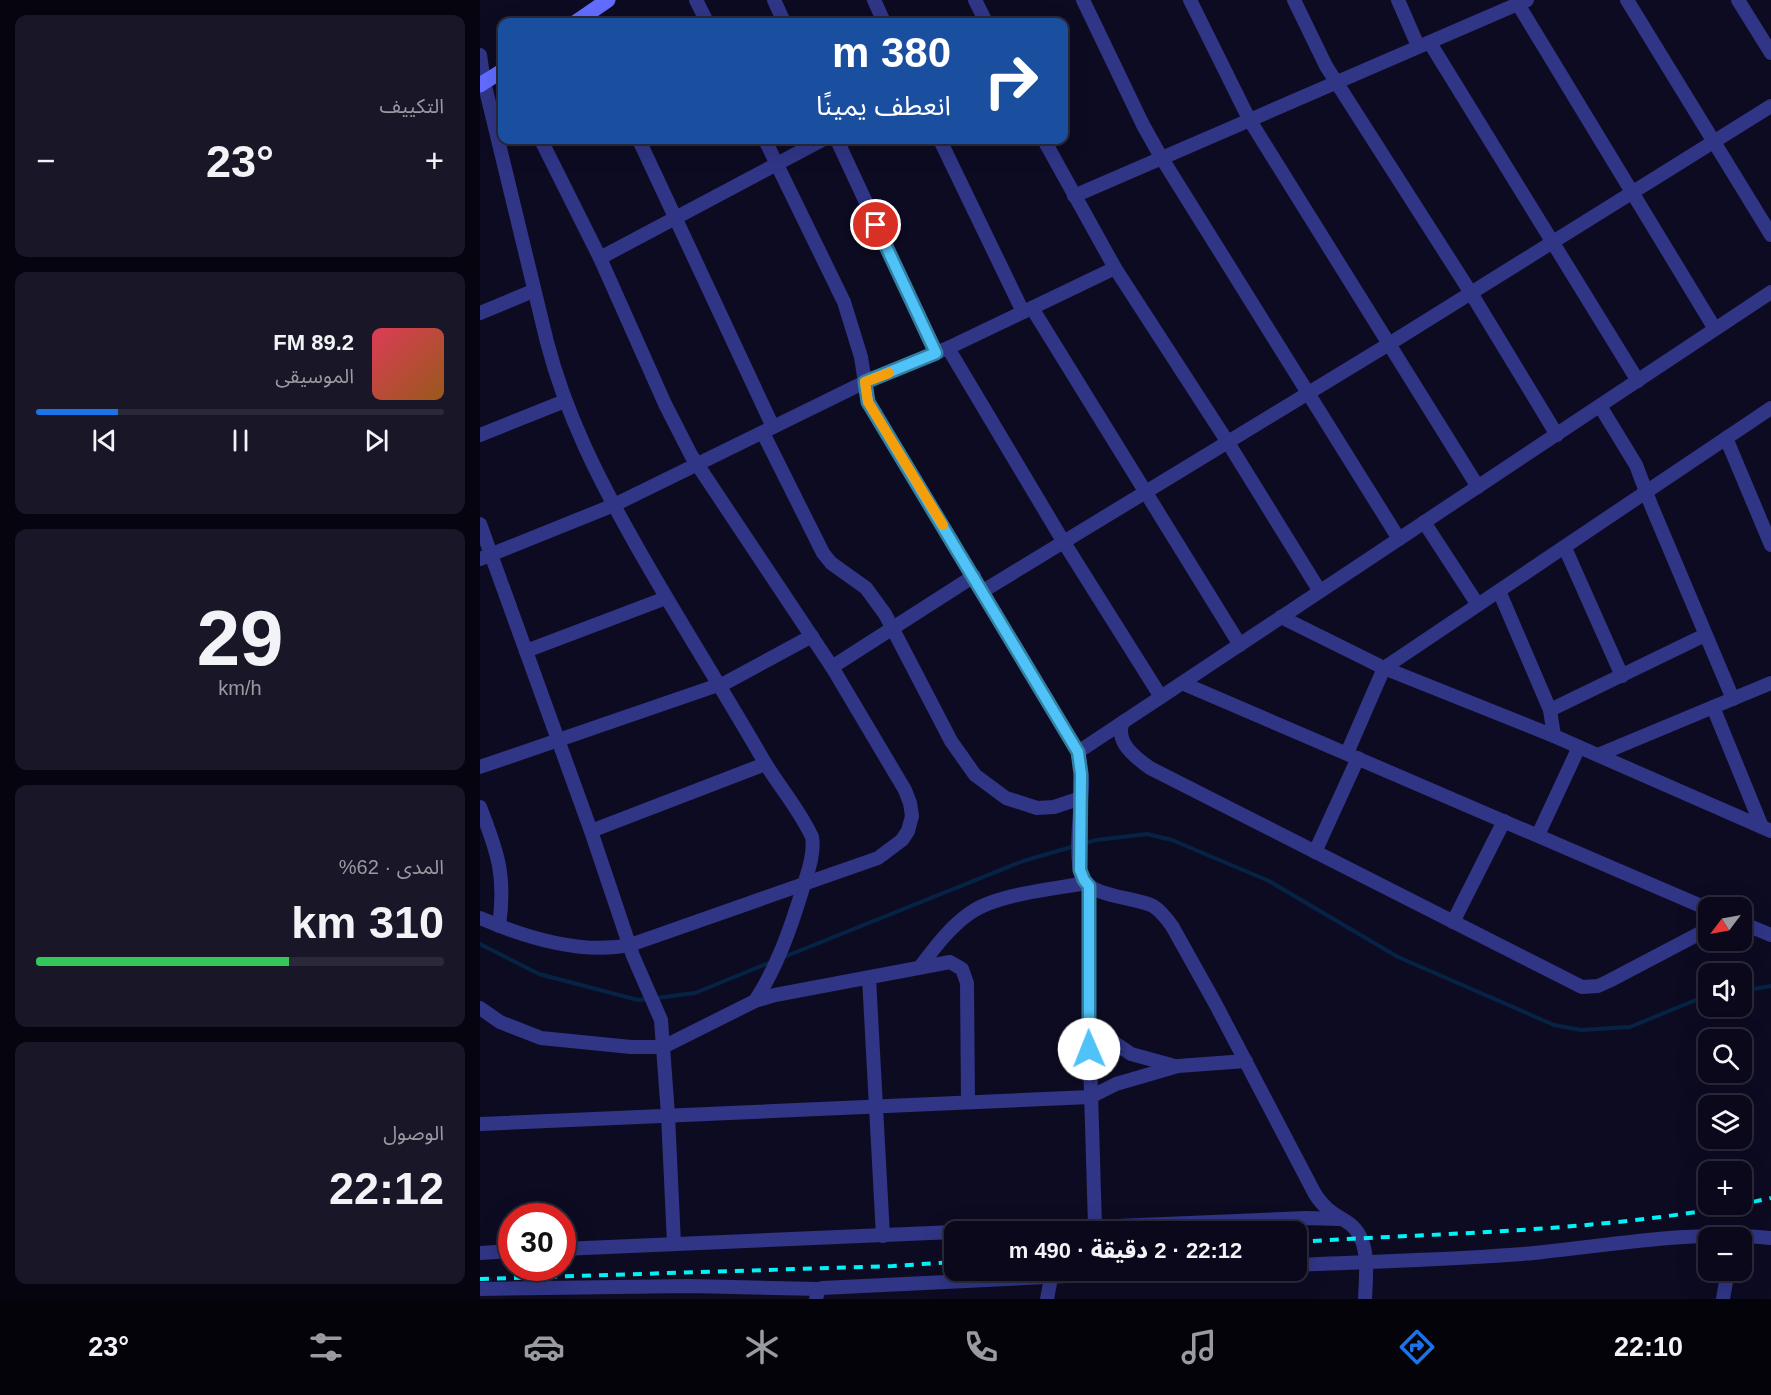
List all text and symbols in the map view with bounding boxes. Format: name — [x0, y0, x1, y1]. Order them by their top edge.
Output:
text: 380 m — [832, 29, 951, 76]
icon: right — [972, 42, 1050, 120]
text: انعطف يمينًا — [816, 91, 951, 121]
text: التكييف — [380, 95, 444, 117]
text: 23° — [206, 136, 274, 187]
text: − — [36, 142, 55, 179]
text: + — [425, 142, 444, 179]
pin — [850, 199, 901, 250]
icon: arrive — [859, 208, 892, 241]
text: 89.2 FM — [273, 330, 354, 355]
text: الموسيقى — [275, 365, 354, 387]
icon: previous — [88, 424, 121, 457]
icon: pause — [224, 424, 257, 457]
icon: next — [360, 424, 393, 457]
text: 29 — [197, 594, 283, 682]
text: km/h — [218, 677, 262, 699]
text: المدى · 62% — [339, 856, 444, 878]
text: 310 km — [291, 897, 444, 948]
north arrow — [1698, 897, 1752, 951]
map controls — [1698, 897, 1752, 1281]
button: sound — [1698, 963, 1752, 1017]
position arrow — [1057, 1017, 1121, 1081]
button: search — [1698, 1029, 1752, 1083]
button: layers — [1698, 1095, 1752, 1149]
text: الوصول — [383, 1122, 444, 1144]
button: + — [1698, 1161, 1752, 1215]
text: 22:12 — [329, 1163, 444, 1214]
speed limit sign: 30 — [498, 1203, 576, 1281]
button: − — [1698, 1227, 1752, 1281]
text: 22:12 · 2 دقيقة · 490 m — [1009, 1238, 1242, 1263]
icon: filters — [305, 1326, 347, 1368]
icon: car — [523, 1326, 565, 1368]
icon: climate — [741, 1326, 783, 1368]
icon: phone — [960, 1326, 1002, 1368]
icon: music — [1178, 1326, 1220, 1368]
icon: directions — [1396, 1326, 1438, 1368]
text: 23° — [88, 1332, 129, 1362]
text: 22:10 — [1614, 1332, 1683, 1362]

